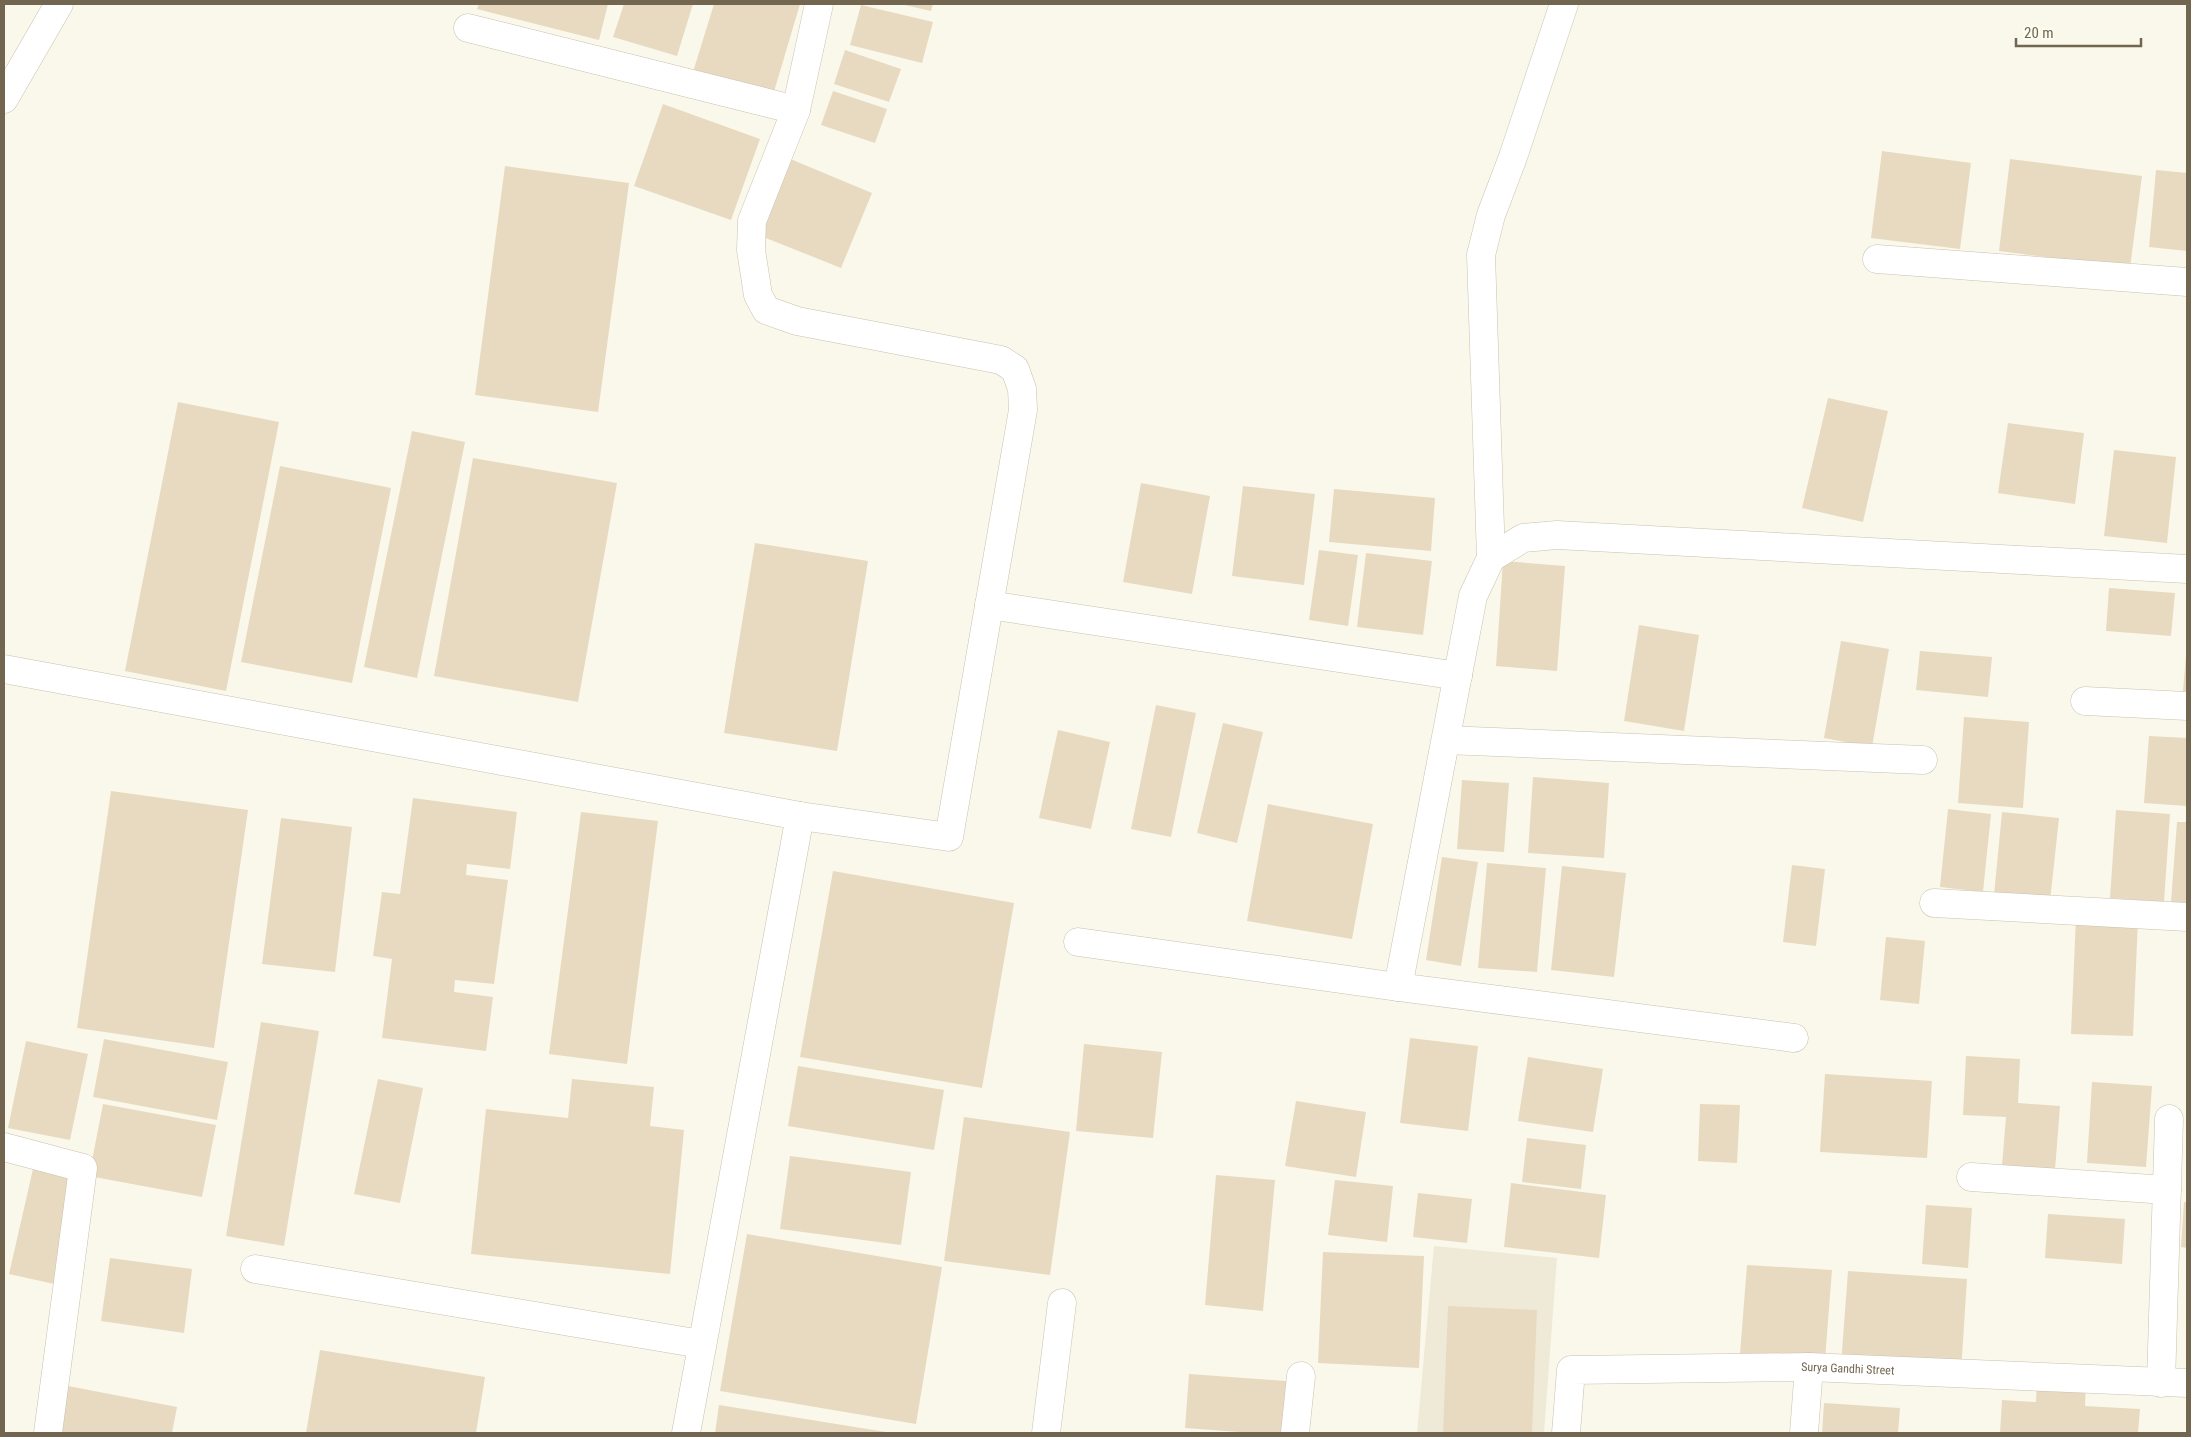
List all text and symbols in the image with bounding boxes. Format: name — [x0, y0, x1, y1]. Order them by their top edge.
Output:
scale bar — [2016, 15, 2141, 47]
text: 20 m — [2024, 24, 2054, 42]
street label: Surya Gandhi Street — [1801, 1360, 1895, 1378]

